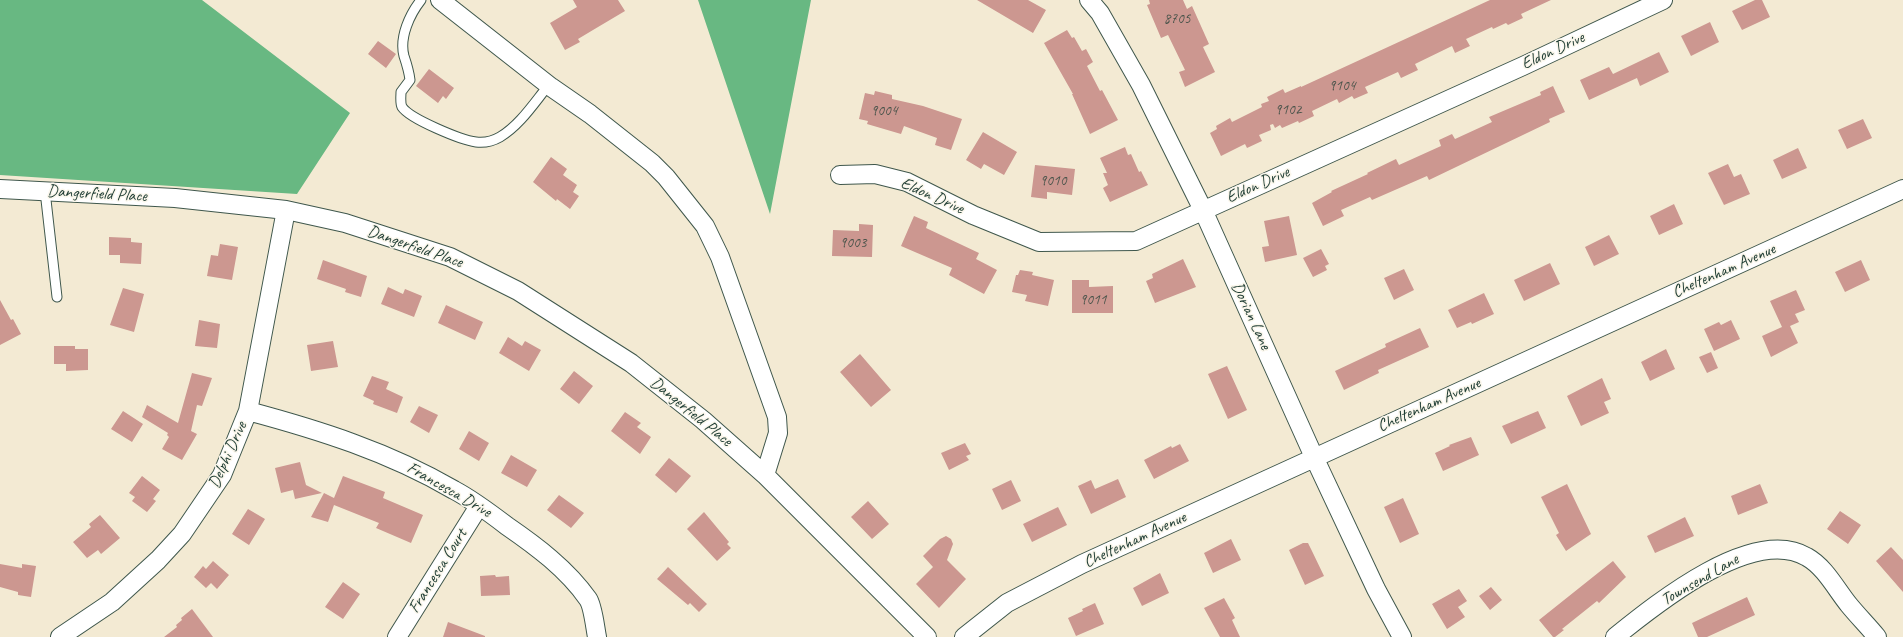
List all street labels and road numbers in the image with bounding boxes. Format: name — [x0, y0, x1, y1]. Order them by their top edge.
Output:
street label: Eldon Drive — [1518, 28, 1588, 74]
street label: Eldon Drive — [1223, 162, 1293, 208]
street label: Eldon Drive — [897, 173, 967, 219]
street label: Dangerfield Place — [47, 181, 147, 207]
street label: Dangerfield Place — [365, 221, 465, 273]
street label: Cheltenham Avenue — [1669, 239, 1779, 303]
street label: Dorian Lane — [1227, 279, 1275, 353]
street label: Dangerfield Place — [646, 373, 736, 451]
street label: Cheltenham Avenue — [1374, 373, 1484, 437]
street label: Delphi Drive — [204, 419, 252, 491]
street label: Francesca Drive — [403, 458, 495, 522]
street label: Cheltenham Avenue — [1081, 507, 1189, 573]
street label: Francesca Court — [404, 525, 472, 617]
street label: Townsend Lane — [1658, 550, 1742, 610]

